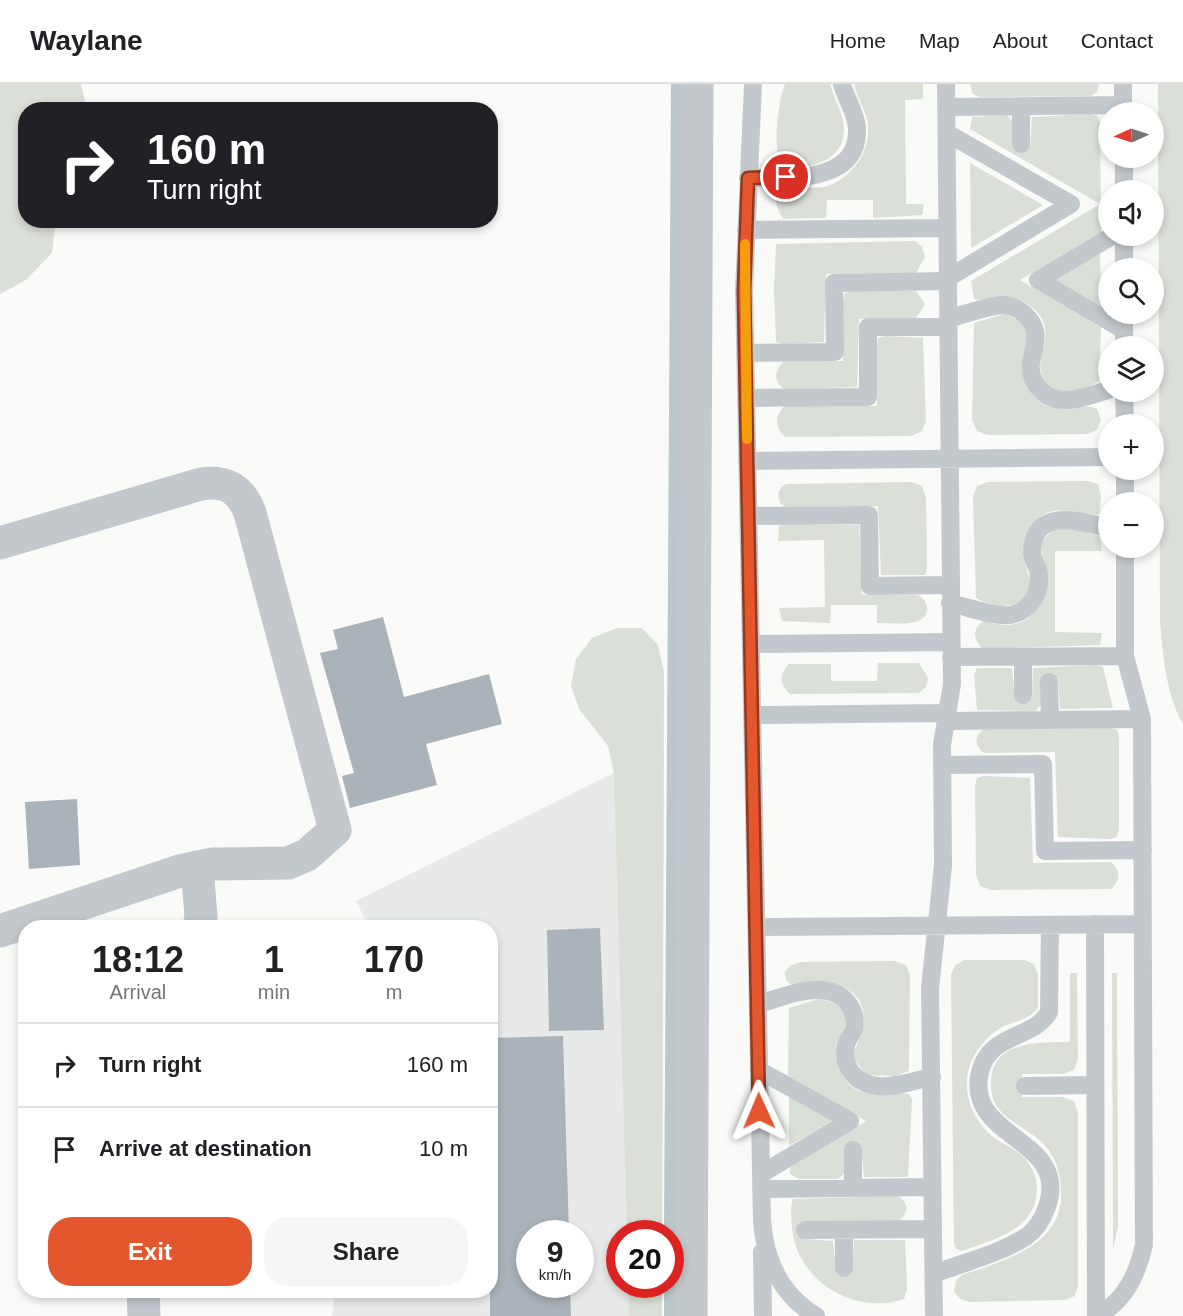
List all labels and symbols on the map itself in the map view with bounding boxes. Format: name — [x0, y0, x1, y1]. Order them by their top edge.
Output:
north arrow — [1098, 102, 1164, 168]
pin — [760, 151, 811, 202]
position arrow — [727, 1079, 791, 1143]
speed limit sign: 20 — [606, 1220, 684, 1298]

